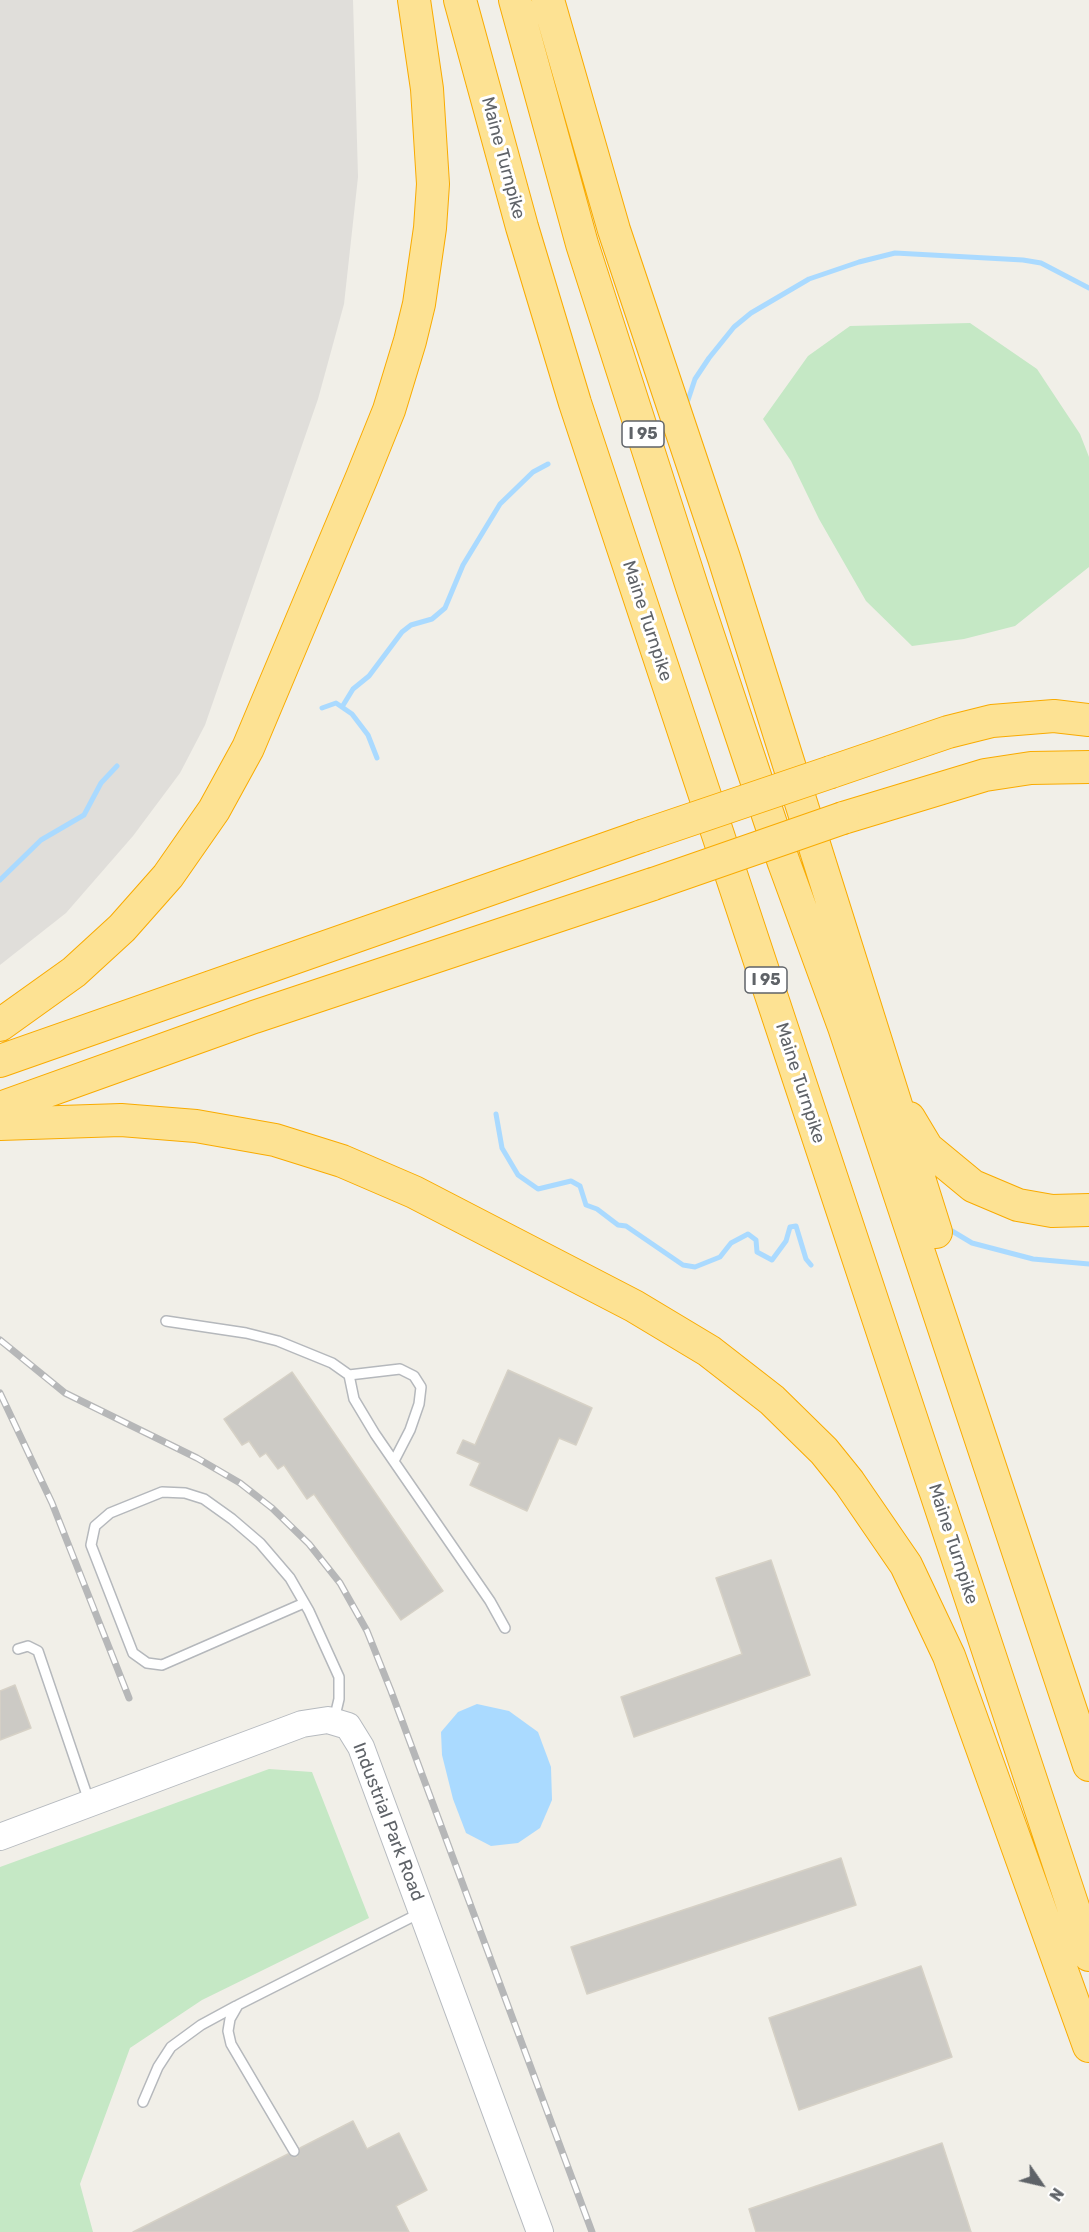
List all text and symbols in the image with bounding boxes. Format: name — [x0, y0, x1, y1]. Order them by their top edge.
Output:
street label: Maine Turnpike — [476, 95, 530, 221]
road number: I 95 — [622, 421, 664, 447]
street label: Maine Turnpike — [617, 558, 677, 684]
road number: I 95 — [745, 967, 787, 993]
street label: Maine Turnpike — [770, 1020, 830, 1146]
street label: Maine Turnpike — [923, 1481, 983, 1607]
street label: Industrial Park Road — [348, 1740, 428, 1904]
north arrow — [1011, 2154, 1071, 2214]
text: N — [1045, 2184, 1067, 2204]

